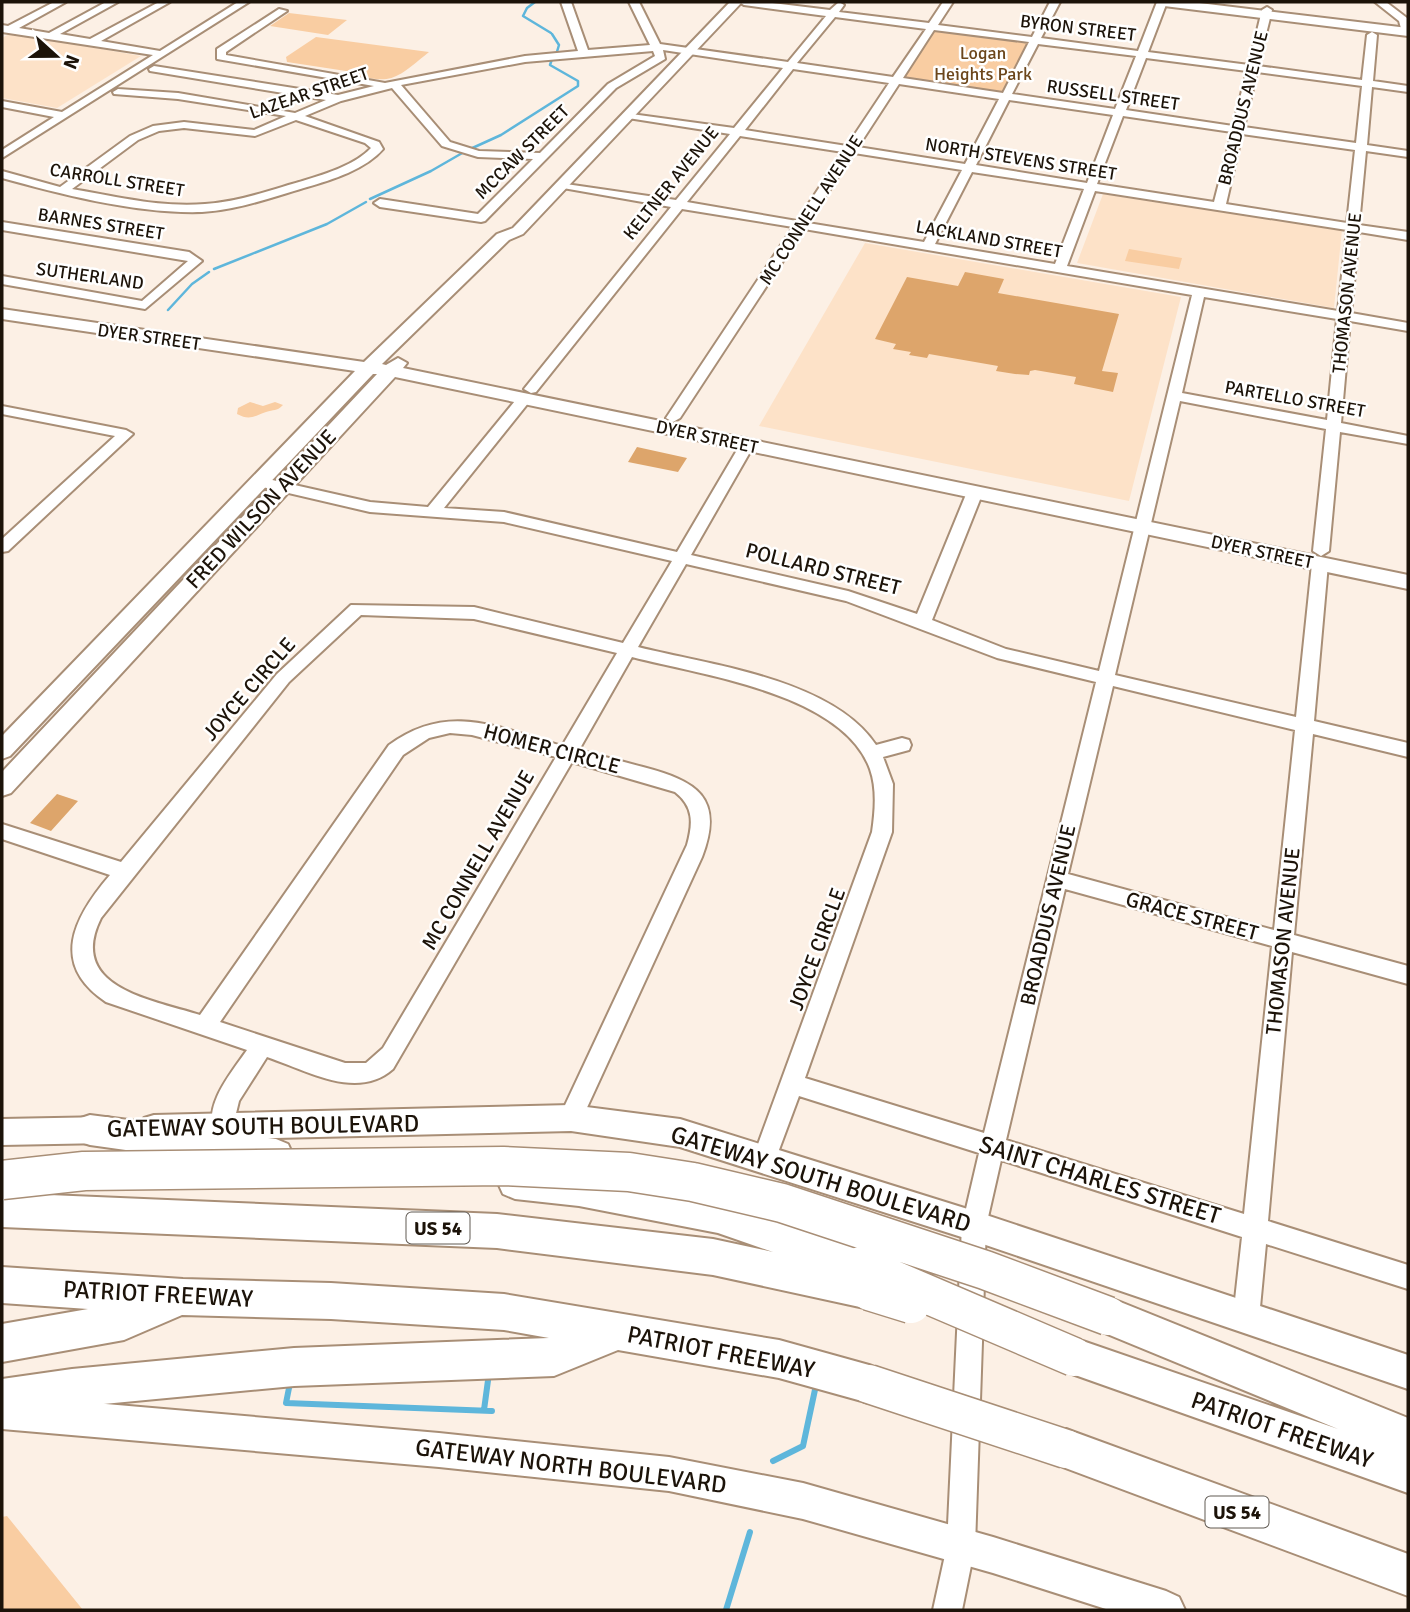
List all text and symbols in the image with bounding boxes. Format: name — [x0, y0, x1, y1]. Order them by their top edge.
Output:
street label: BYRON STREET — [1019, 10, 1137, 46]
north arrow — [21, 21, 91, 91]
street label: BROADDUS AVENUE — [1213, 28, 1273, 188]
park label: Logan Heights Park — [934, 42, 1032, 85]
text: N — [57, 51, 85, 72]
street label: LAZEAR STREET — [246, 62, 372, 124]
street label: RUSSELL STREET — [1045, 75, 1181, 115]
street label: MCCAW STREET — [470, 100, 574, 204]
street label: KELTNER AVENUE — [619, 122, 723, 244]
street label: MC CONNELL AVENUE — [754, 131, 868, 289]
street label: NORTH STEVENS STREET — [924, 133, 1118, 185]
street label: CARROLL STREET — [48, 159, 186, 202]
street label: BARNES STREET — [36, 203, 166, 245]
street label: THOMASON AVENUE — [1328, 212, 1366, 374]
street label: LACKLAND STREET — [914, 215, 1064, 263]
street label: SUTHERLAND — [35, 258, 145, 294]
street label: DYER STREET — [96, 319, 202, 355]
street label: PARTELLO STREET — [1223, 376, 1367, 422]
street label: DYER STREET — [654, 415, 760, 459]
street label: FRED WILSON AVENUE — [180, 424, 342, 594]
street label: DYER STREET — [1209, 530, 1315, 574]
street label: POLLARD STREET — [743, 537, 904, 601]
street label: JOYCE CIRCLE — [197, 632, 301, 746]
street label: HOMER CIRCLE — [481, 718, 623, 780]
street label: MC CONNELL AVENUE — [416, 766, 540, 954]
street label: BROADDUS AVENUE — [1015, 822, 1081, 1008]
street label: THOMASON AVENUE — [1260, 846, 1306, 1036]
street label: JOYCE CIRCLE — [783, 884, 851, 1014]
street label: GRACE STREET — [1123, 886, 1262, 946]
street label: GATEWAY SOUTH BOULEVARD — [107, 1108, 419, 1144]
street label: GATEWAY SOUTH BOULEVARD — [667, 1119, 975, 1239]
street label: SAINT CHARLES STREET — [976, 1129, 1224, 1231]
road number: US 54 — [406, 1212, 470, 1244]
street label: PATRIOT FREEWAY — [62, 1274, 254, 1314]
street label: PATRIOT FREEWAY — [625, 1319, 817, 1385]
street label: PATRIOT FREEWAY — [1187, 1385, 1377, 1475]
street label: GATEWAY NORTH BOULEVARD — [414, 1432, 728, 1500]
road number: US 54 — [1206, 1496, 1268, 1528]

